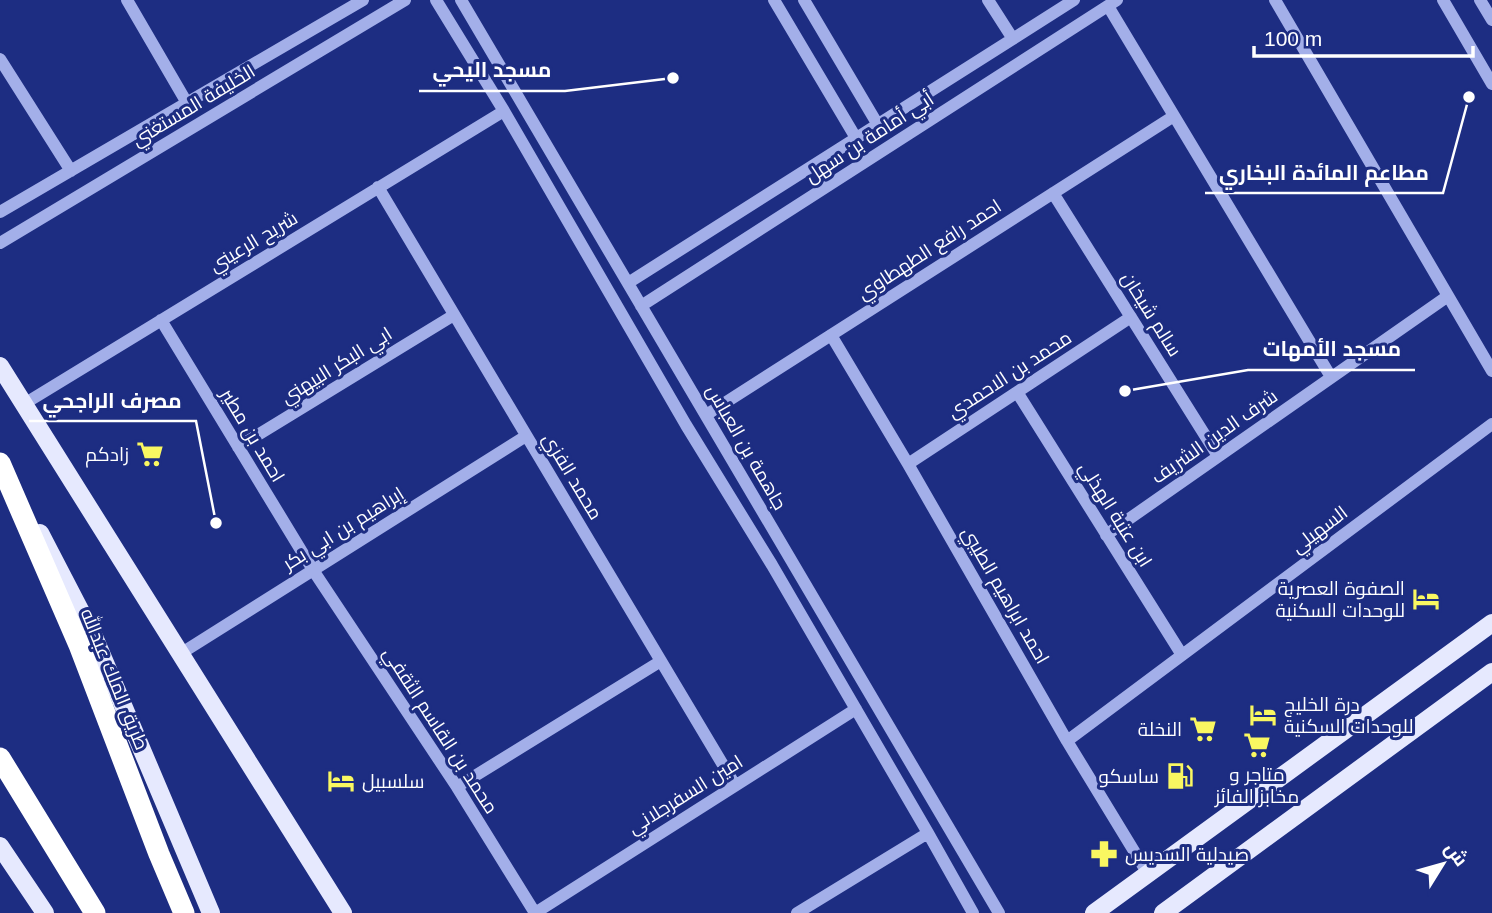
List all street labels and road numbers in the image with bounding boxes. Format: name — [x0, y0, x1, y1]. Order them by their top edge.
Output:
street label: الخليفة المستغني — [128, 60, 261, 154]
street label: أبي أمامة بن سهل — [801, 87, 940, 190]
street label: احمد رافع الطهطاوي — [853, 195, 1007, 307]
street label: شريح الرعيني — [205, 207, 303, 279]
street label: سالم شيخان — [1115, 268, 1186, 362]
street label: ابي البكر البيهني — [277, 323, 398, 411]
street label: محمد بن الاحمدي — [943, 327, 1077, 426]
street label: جاهمة بن العباس — [701, 381, 791, 514]
street label: احمد بن مطير — [215, 384, 289, 486]
street label: شرف الدين الشريف — [1147, 385, 1282, 489]
street label: محمد الفزي — [535, 429, 607, 525]
street label: ابن عتبة الهذلي — [1072, 458, 1156, 573]
street label: إبراهيم بن ابي بكر — [278, 483, 410, 578]
street label: السهيلي — [1287, 502, 1354, 560]
street label: احمد ابراهيم الطيبي — [954, 523, 1053, 669]
street label: طريق الملك عبدالله — [75, 605, 154, 754]
street label: محمد بن القاسم الثقفي — [376, 643, 502, 820]
street label: امين السفرجلاني — [624, 751, 749, 841]

